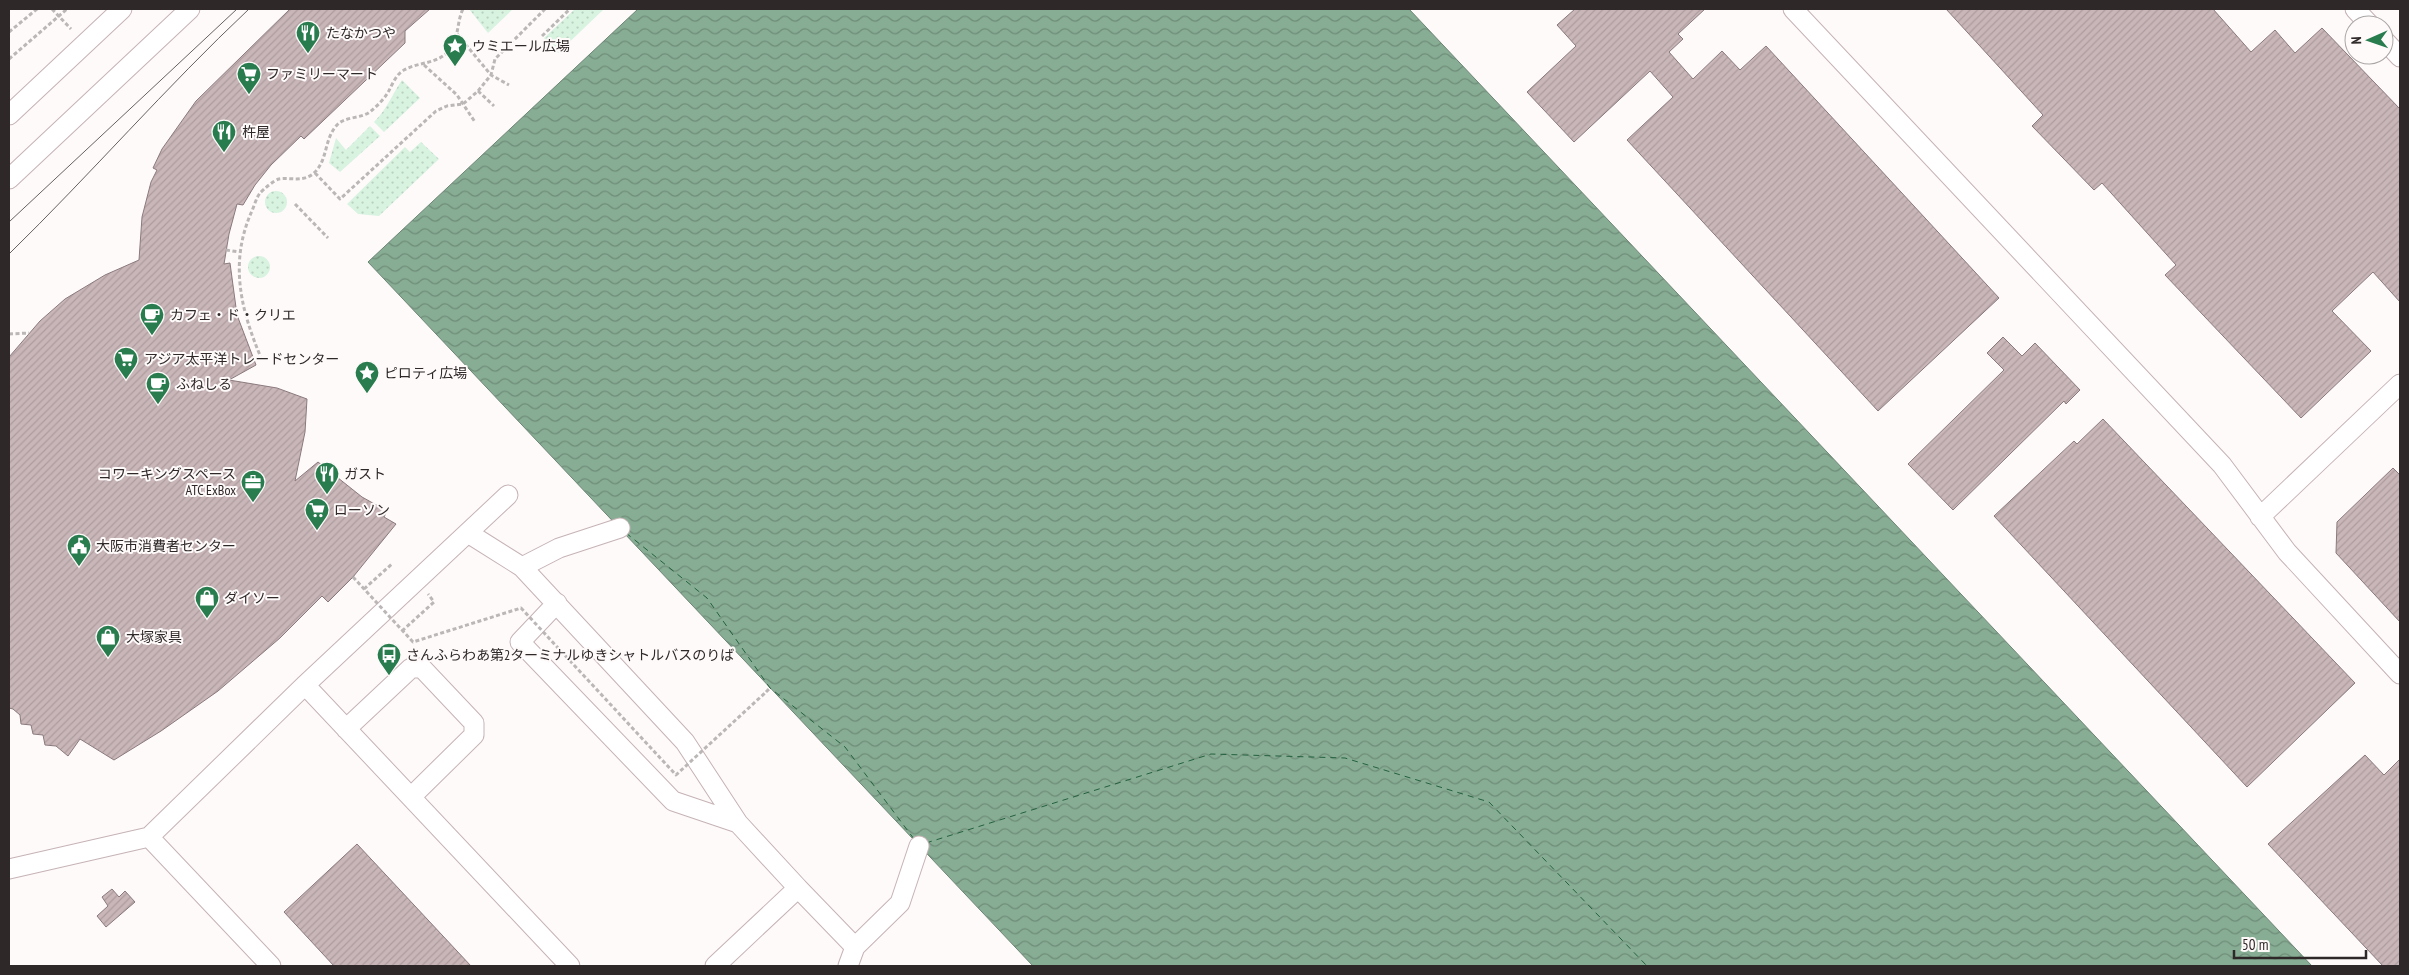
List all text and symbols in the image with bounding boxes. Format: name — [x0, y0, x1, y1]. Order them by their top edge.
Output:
north arrow — [2344, 15, 2394, 65]
restaurant icon: たなかつや — [295, 20, 321, 54]
place label: たなかつや — [326, 24, 396, 42]
place icon: ウミエール広場 — [442, 33, 468, 67]
text: N — [2347, 36, 2365, 45]
place label: ウミエール広場 — [472, 37, 570, 55]
supermarket icon: ファミリーマート — [236, 61, 262, 95]
place label: ファミリーマート — [266, 65, 378, 83]
restaurant icon: 杵屋 — [211, 119, 237, 153]
place label: 杵屋 — [242, 123, 270, 141]
cafe icon: カフェ・ド・クリエ — [139, 302, 165, 336]
place label: カフェ・ド・クリエ — [170, 306, 296, 324]
supermarket icon: アジア太平洋トレードセンター — [113, 346, 139, 380]
place label: アジア太平洋トレードセンター — [144, 350, 339, 368]
place icon: ピロティ広場 — [354, 360, 380, 394]
place label: ピロティ広場 — [384, 364, 467, 382]
cafe icon: ふねしる — [145, 371, 171, 405]
place label: ふねしる — [176, 375, 232, 393]
restaurant icon: ガスト — [314, 461, 340, 495]
place label: コワーキングスペース ATC ExBox — [98, 465, 236, 499]
place label: ガスト — [344, 465, 386, 483]
office icon: コワーキングスペース ATC ExBox — [240, 469, 266, 503]
supermarket icon: ローソン — [304, 497, 330, 531]
place label: ローソン — [334, 501, 390, 519]
public building icon: 大阪市消費者センター — [66, 533, 92, 567]
place label: 大阪市消費者センター — [96, 537, 236, 555]
shop icon: ダイソー — [194, 585, 220, 619]
place label: ダイソー — [224, 589, 280, 607]
shop icon: 大塚家具 — [95, 624, 121, 658]
place label: 大塚家具 — [126, 628, 182, 646]
bus stop icon: さんふらわあ第2ターミナルゆきシャトルバスのりば — [376, 642, 402, 676]
place label: さんふらわあ第2ターミナルゆきシャトルバスのりば — [406, 646, 734, 664]
scale bar — [2234, 928, 2366, 960]
text: 50 m — [2242, 935, 2268, 954]

